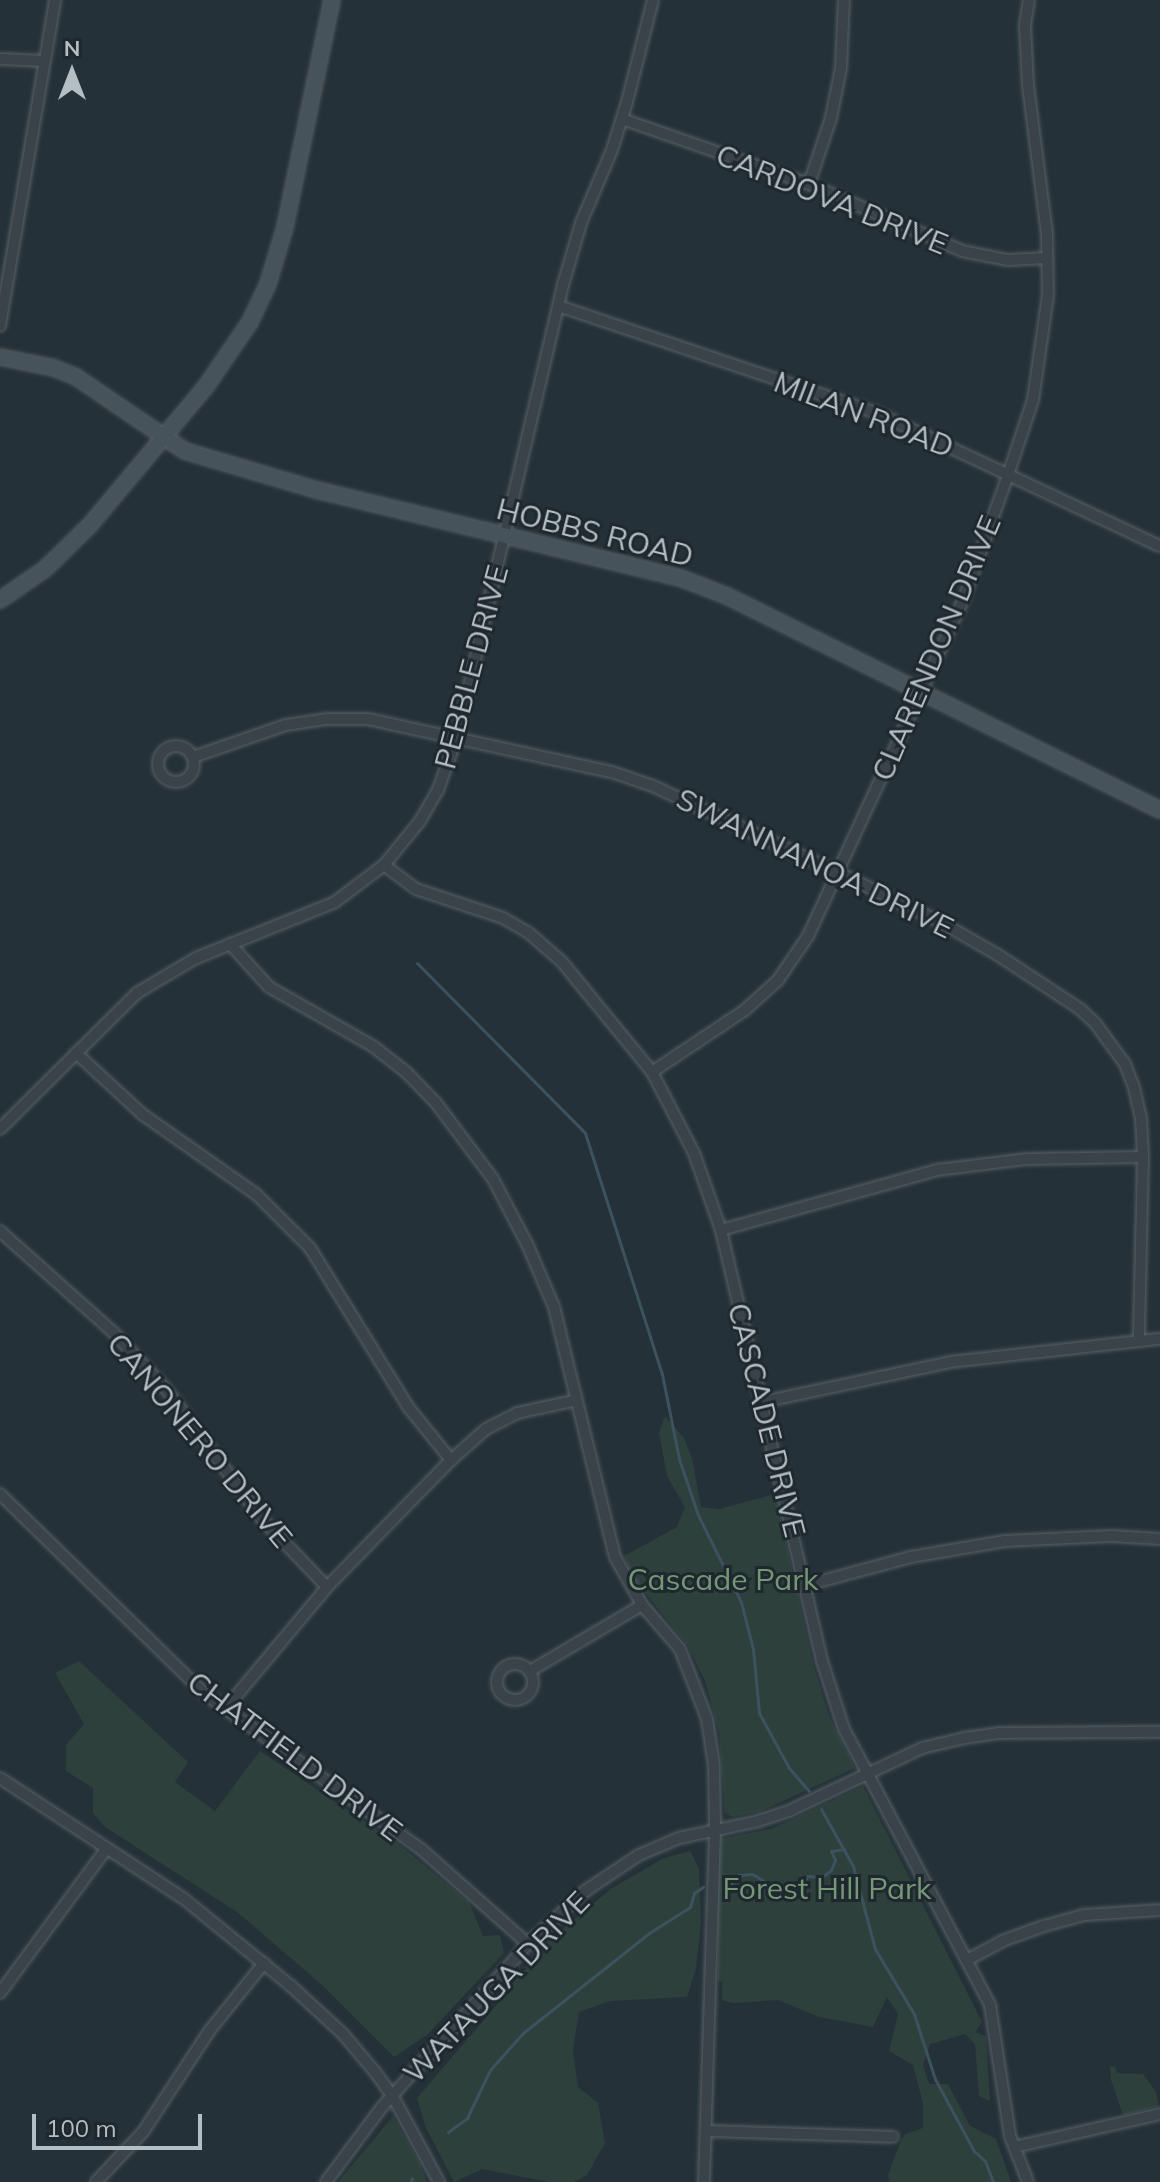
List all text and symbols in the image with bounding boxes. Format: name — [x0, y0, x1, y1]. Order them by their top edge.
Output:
north arrow — [32, 32, 112, 112]
text: N — [64, 34, 80, 62]
street label: CARDOVA DRIVE — [711, 136, 953, 262]
street label: MILAN ROAD — [769, 363, 959, 465]
street label: HOBBS ROAD — [493, 490, 697, 574]
street label: CLARENDON DRIVE — [864, 510, 1008, 786]
street label: PEBBLE DRIVE — [427, 561, 515, 773]
street label: SWANNANOA DRIVE — [671, 780, 959, 946]
street label: CASCADE DRIVE — [721, 1299, 813, 1541]
street label: CANONERO DRIVE — [100, 1325, 300, 1555]
park label: Cascade Park — [628, 1561, 818, 1597]
street label: CHATFIELD DRIVE — [180, 1663, 410, 1849]
park label: Forest Hill Park — [723, 1870, 931, 1906]
street label: WATAUGA DRIVE — [395, 1884, 597, 2090]
scale bar — [36, 2098, 206, 2148]
text: 100 m — [46, 2113, 117, 2143]

